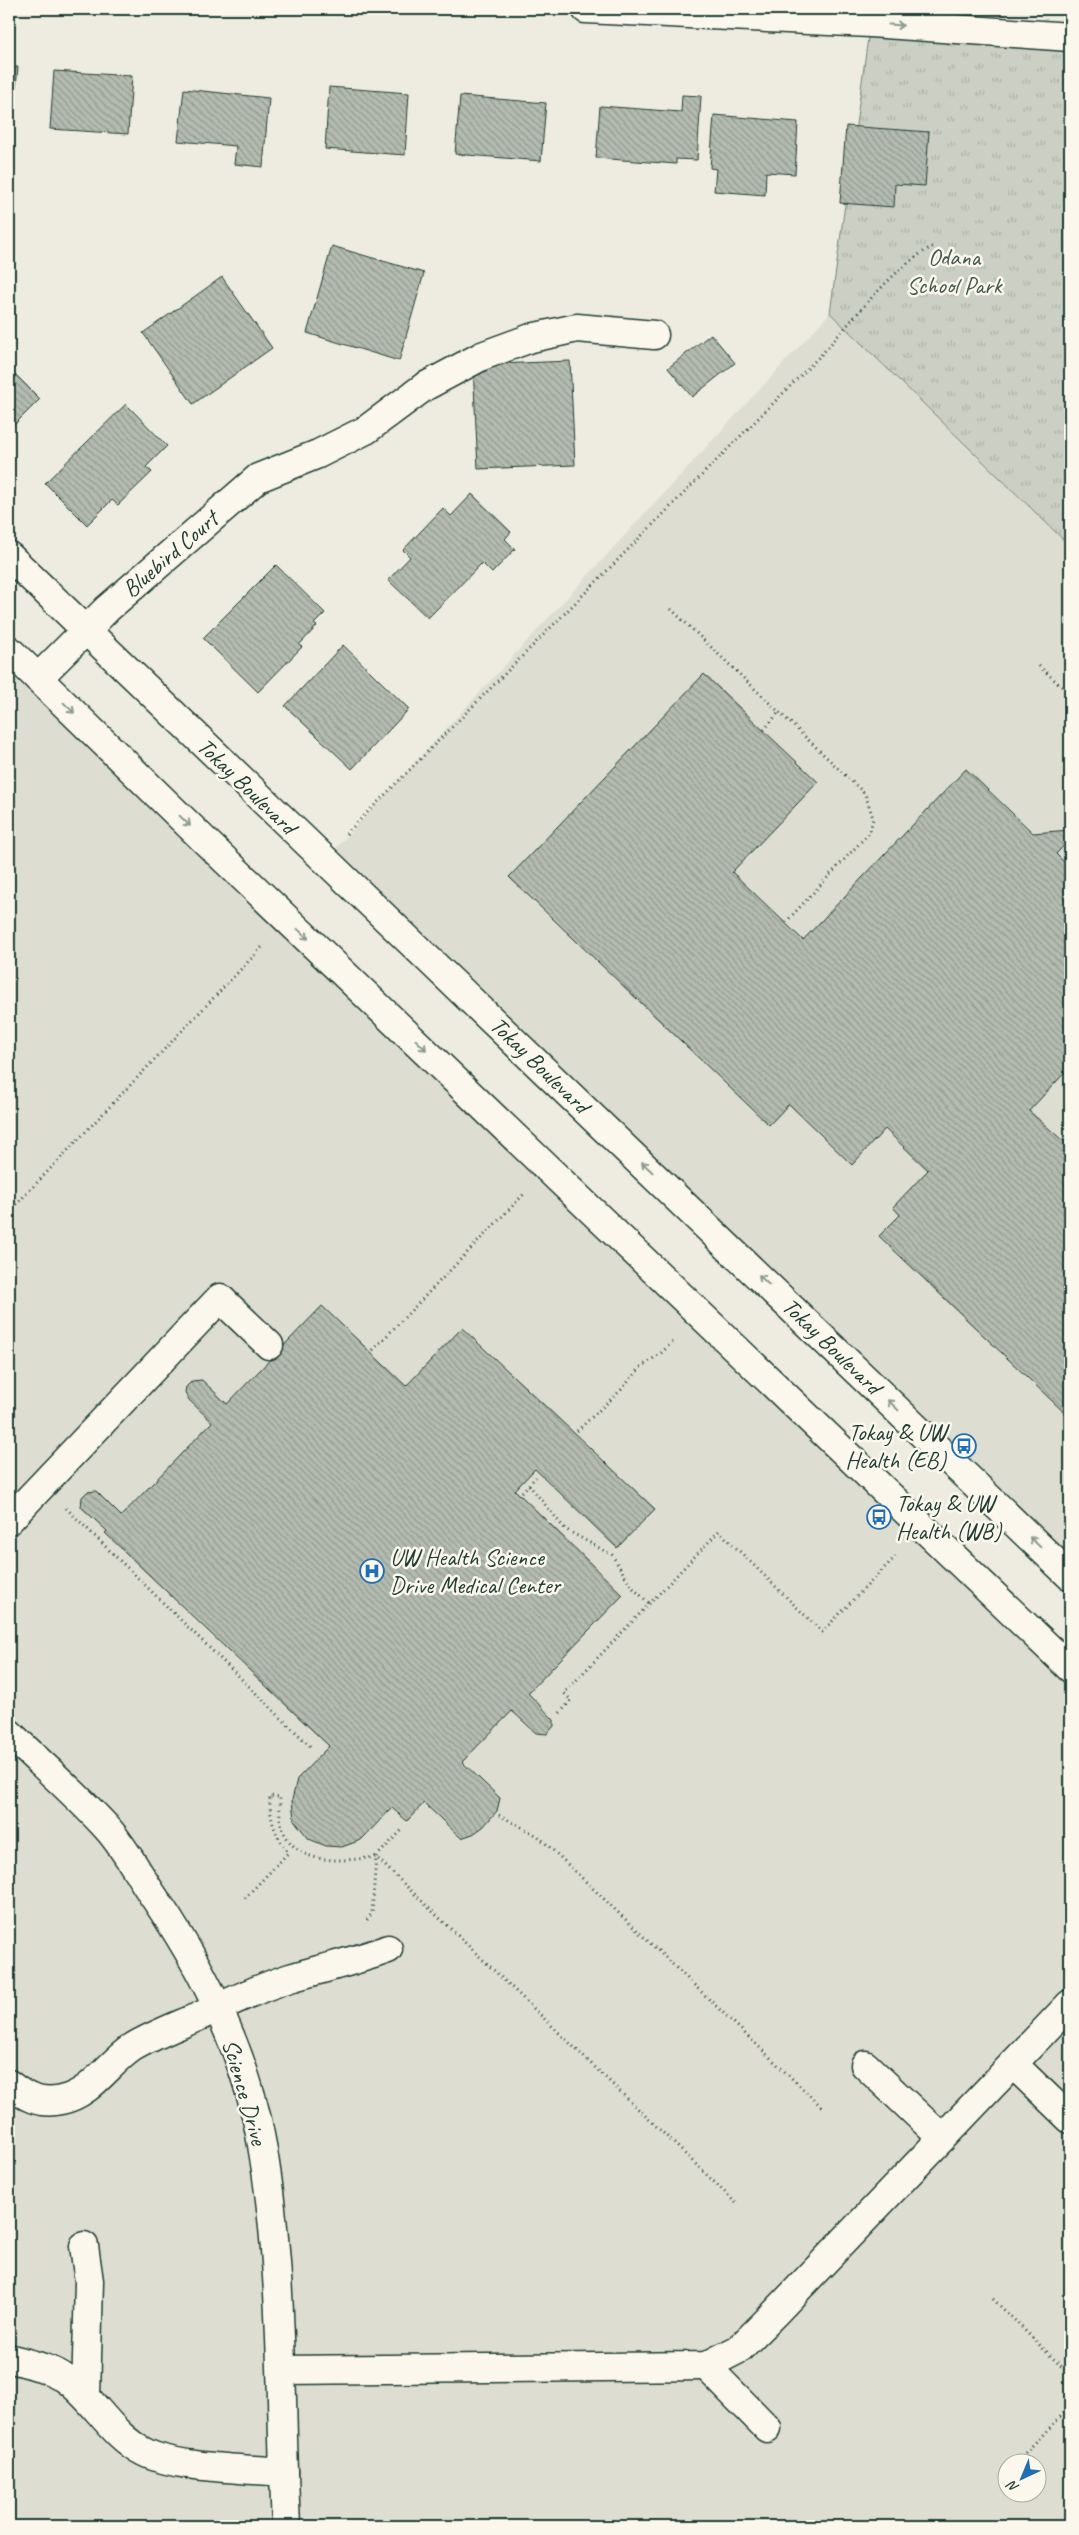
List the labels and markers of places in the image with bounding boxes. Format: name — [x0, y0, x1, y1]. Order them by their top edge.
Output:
place label: Tokay & UW Health (EB) — [845, 1417, 951, 1475]
bus stop icon: Tokay & UW Health (EB) — [951, 1433, 977, 1459]
place label: Tokay & UW Health (WB) — [896, 1488, 1002, 1546]
bus stop icon: Tokay & UW Health (WB) — [866, 1504, 892, 1530]
place label: UW Health Science Drive Medical Center — [390, 1542, 563, 1600]
hospital icon: UW Health Science Drive Medical Center — [359, 1558, 385, 1584]

